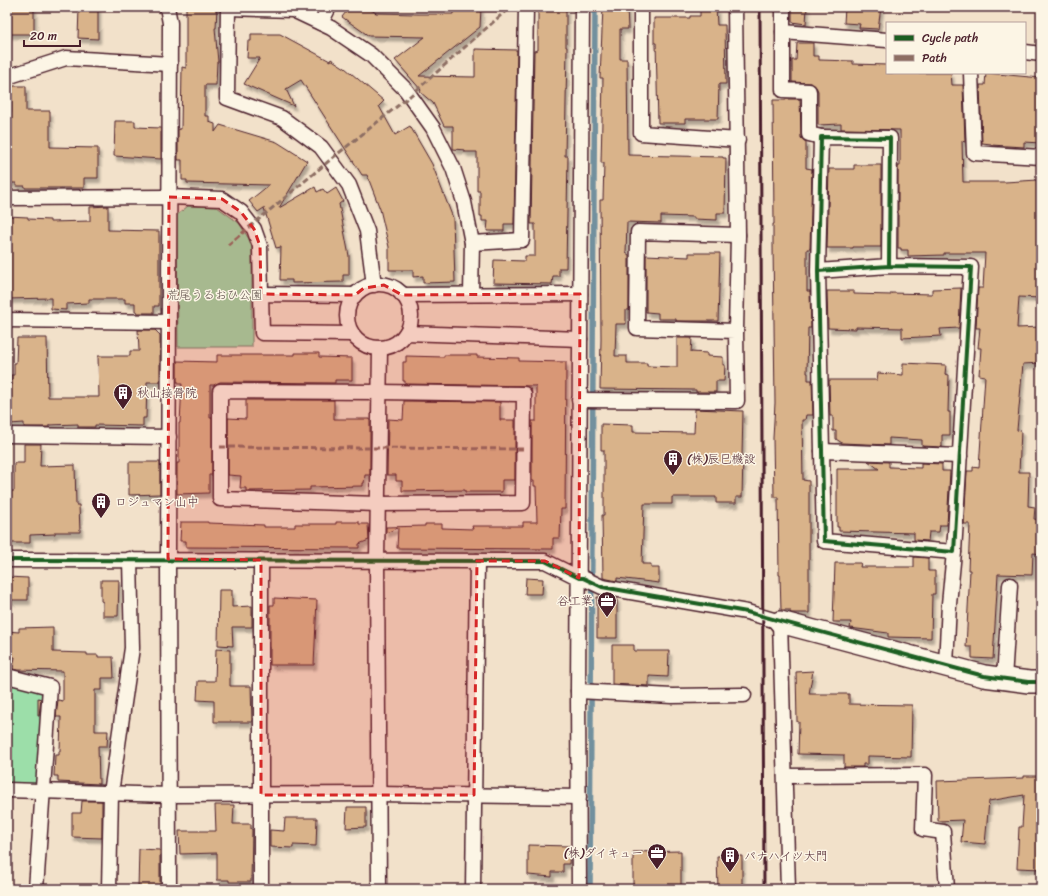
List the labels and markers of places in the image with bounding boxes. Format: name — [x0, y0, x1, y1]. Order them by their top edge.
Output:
building icon: 秋山接骨院 — [112, 382, 134, 410]
place label: 秋山接骨院 — [137, 382, 197, 404]
building icon: (株)辰巳機設 — [662, 448, 684, 476]
place label: (株)辰巳機設 — [687, 448, 756, 470]
building icon: ロジュマン山中 — [90, 491, 112, 519]
place label: ロジュマン山中 — [115, 491, 199, 513]
place label: 谷工業 — [557, 590, 593, 612]
office icon: 谷工業 — [596, 590, 618, 618]
place label: (株)ダイキュー — [564, 842, 643, 864]
office icon: (株)ダイキュー — [646, 842, 668, 870]
building icon: パナハイツ大門 — [719, 845, 741, 873]
place label: パナハイツ大門 — [744, 845, 828, 867]

